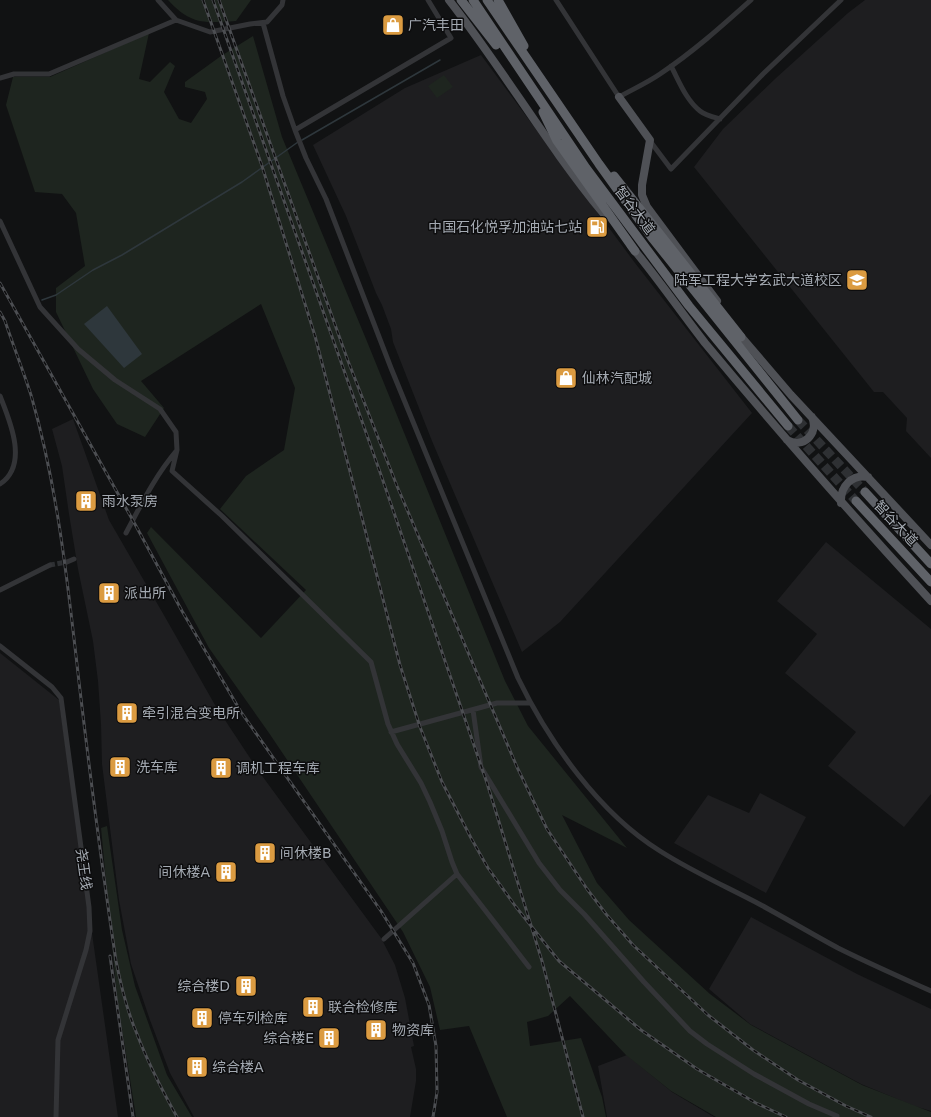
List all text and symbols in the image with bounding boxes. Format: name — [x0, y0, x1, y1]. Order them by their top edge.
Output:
shop icon: 广汽丰田 — [380, 12, 406, 38]
place label: 广汽丰田 — [408, 17, 464, 33]
street label: 智谷大道 — [612, 183, 658, 237]
fuel station icon: 中国石化悦孚加油站七站 — [584, 214, 610, 240]
place label: 中国石化悦孚加油站七站 — [428, 219, 582, 235]
school or university icon: 陆军工程大学玄武大道校区 — [844, 267, 870, 293]
place label: 陆军工程大学玄武大道校区 — [674, 272, 842, 288]
shop icon: 仙林汽配城 — [553, 365, 579, 391]
place label: 仙林汽配城 — [582, 370, 652, 386]
building icon: 雨水泵房 — [73, 488, 99, 514]
place label: 雨水泵房 — [102, 493, 158, 509]
street label: 智谷大道 — [871, 497, 921, 549]
building icon: 派出所 — [96, 580, 122, 606]
place label: 派出所 — [124, 585, 166, 601]
building icon: 牵引混合变电所 — [114, 700, 140, 726]
place label: 牵引混合变电所 — [142, 705, 240, 721]
building icon: 洗车库 — [107, 754, 133, 780]
building icon: 调机工程车库 — [208, 755, 234, 781]
place label: 洗车库 — [136, 759, 178, 775]
place label: 调机工程车库 — [236, 760, 320, 776]
building icon: 间休楼B — [252, 840, 278, 866]
place label: 间休楼B — [280, 845, 332, 861]
street label: 尧王线 — [73, 847, 95, 891]
building icon: 间休楼A — [213, 859, 239, 885]
place label: 间休楼A — [158, 864, 210, 880]
building icon: 综合楼D — [233, 973, 259, 999]
place label: 综合楼D — [177, 978, 230, 994]
building icon: 联合检修库 — [300, 994, 326, 1020]
place label: 联合检修库 — [328, 999, 398, 1015]
building icon: 停车列检库 — [189, 1005, 215, 1031]
place label: 停车列检库 — [218, 1010, 288, 1026]
building icon: 物资库 — [363, 1017, 389, 1043]
place label: 物资库 — [392, 1022, 434, 1038]
building icon: 综合楼E — [316, 1025, 342, 1051]
place label: 综合楼E — [263, 1030, 314, 1046]
building icon: 综合楼A — [184, 1054, 210, 1080]
place label: 综合楼A — [212, 1059, 264, 1075]

